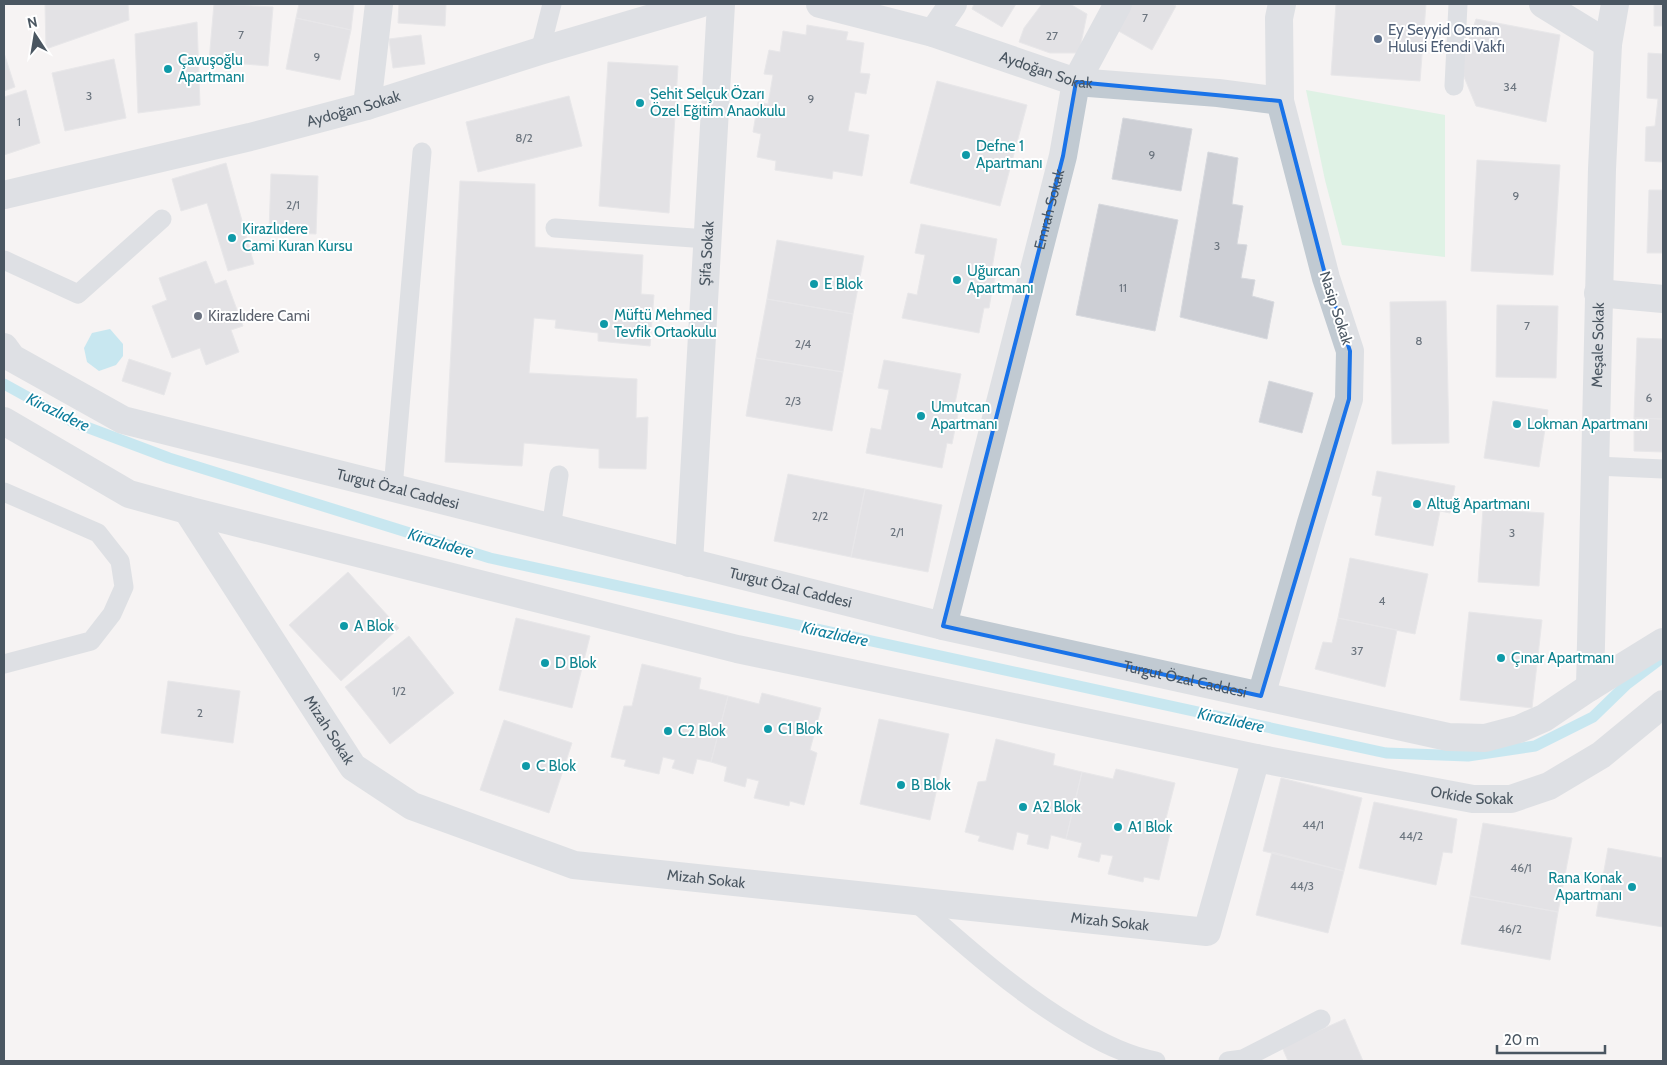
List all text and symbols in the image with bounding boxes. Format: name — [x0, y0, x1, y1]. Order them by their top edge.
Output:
north arrow — [10, 10, 60, 60]
house number: 7 — [1142, 10, 1148, 25]
text: N — [26, 12, 39, 32]
place label: Ey Seyyid Osman Hulusi Efendi Vakfı — [1388, 21, 1505, 56]
house number: 7 — [238, 27, 244, 42]
house number: 27 — [1046, 28, 1058, 43]
marker: Ey Seyyid Osman Hulusi Efendi Vakfı — [1372, 33, 1384, 45]
street label: Aydoğan Sokak — [997, 47, 1093, 92]
house number: 9 — [314, 49, 321, 64]
place label: Çavuşoğlu Apartmanı — [178, 51, 245, 86]
marker: Çavuşoğlu Apartmanı — [162, 63, 174, 75]
house number: 34 — [1503, 79, 1517, 94]
place label: Şehit Selçuk Özarı Özel Eğitim Anaokulu — [650, 85, 786, 120]
street label: Aydoğan Sokak — [305, 87, 403, 131]
house number: 3 — [86, 88, 92, 103]
house number: 9 — [808, 91, 815, 106]
marker: Şehit Selçuk Özarı Özel Eğitim Anaokulu — [634, 97, 646, 109]
house number: 1 — [17, 114, 21, 129]
house number: 8/2 — [515, 130, 533, 145]
place label: Defne 1 Apartmanı — [976, 137, 1043, 172]
house number: 9 — [1149, 147, 1156, 162]
marker: Defne 1 Apartmanı — [960, 149, 972, 161]
street label: Emrah Sokak — [1030, 167, 1068, 251]
house number: 9 — [1513, 188, 1520, 203]
house number: 2/1 — [286, 197, 300, 212]
place label: Kirazlıdere Cami Kuran Kursu — [242, 220, 353, 255]
street label: Şifa Sokak — [696, 220, 718, 286]
marker: Kirazlıdere Cami Kuran Kursu — [226, 232, 238, 244]
house number: 3 — [1214, 238, 1220, 253]
place label: Uğurcan Apartmanı — [967, 262, 1034, 297]
street label: Nasip Sokak — [1316, 269, 1356, 347]
marker: Uğurcan Apartmanı — [951, 274, 963, 286]
place label: E Blok — [824, 275, 863, 293]
marker: E Blok — [808, 278, 820, 290]
house number: 11 — [1119, 280, 1127, 295]
street label: Meşale Sokak — [1588, 302, 1608, 388]
place label: Müftü Mehmed Tevfik Ortaokulu — [614, 306, 717, 341]
place label: Kirazlıdere Cami — [208, 307, 310, 325]
marker: Kirazlıdere Cami — [192, 310, 204, 322]
marker: Müftü Mehmed Tevfik Ortaokulu — [598, 318, 610, 330]
house number: 7 — [1524, 318, 1530, 333]
house number: 8 — [1415, 333, 1423, 348]
house number: 2/4 — [795, 336, 811, 351]
water label: Kirazlıdere — [23, 389, 93, 435]
house number: 6 — [1646, 390, 1653, 405]
house number: 2/3 — [785, 393, 801, 408]
place label: Umutcan Apartmanı — [931, 398, 998, 433]
marker: Umutcan Apartmanı — [915, 410, 927, 422]
place label: Lokman Apartmanı — [1527, 415, 1648, 433]
marker: Lokman Apartmanı — [1511, 418, 1523, 430]
street label: Turgut Özal Caddesi — [334, 465, 461, 513]
place label: Altuğ Apartmanı — [1427, 495, 1530, 513]
marker: Altuğ Apartmanı — [1411, 498, 1423, 510]
house number: 2/2 — [812, 508, 828, 523]
water label: Kirazlıdere — [406, 524, 476, 562]
house number: 2/1 — [890, 524, 904, 539]
house number: 3 — [1509, 525, 1515, 540]
street label: Turgut Özal Caddesi — [727, 564, 854, 612]
house number: 4 — [1379, 593, 1386, 608]
place label: A Blok — [354, 617, 394, 635]
water label: Kirazlıdere — [800, 618, 870, 650]
marker: A Blok — [338, 620, 350, 632]
house number: 37 — [1351, 643, 1363, 658]
place label: Çınar Apartmanı — [1511, 649, 1614, 667]
marker: Çınar Apartmanı — [1495, 652, 1507, 664]
place label: D Blok — [555, 654, 597, 672]
marker: D Blok — [539, 657, 551, 669]
street label: Turgut Özal Caddesi — [1122, 657, 1248, 701]
house number: 1/2 — [392, 683, 406, 698]
street label: Mizah Sokak — [300, 692, 358, 768]
water label: Kirazlıdere — [1196, 704, 1266, 736]
house number: 2 — [197, 705, 203, 720]
place label: C1 Blok — [778, 720, 823, 738]
place label: C2 Blok — [678, 722, 726, 740]
marker: C1 Blok — [762, 723, 774, 735]
marker: C2 Blok — [662, 725, 674, 737]
place label: C Blok — [536, 757, 576, 775]
marker: C Blok — [520, 760, 532, 772]
place label: B Blok — [911, 776, 951, 794]
marker: B Blok — [895, 779, 907, 791]
street label: Orkide Sokak — [1429, 782, 1513, 808]
place label: A2 Blok — [1033, 798, 1081, 816]
marker: A2 Blok — [1017, 801, 1029, 813]
house number: 44/1 — [1302, 817, 1324, 832]
place label: A1 Blok — [1128, 818, 1173, 836]
marker: A1 Blok — [1112, 821, 1124, 833]
house number: 44/2 — [1399, 828, 1423, 843]
house number: 46/1 — [1510, 860, 1532, 875]
street label: Mizah Sokak — [666, 866, 746, 892]
place label: Rana Konak Apartmanı — [1548, 869, 1622, 904]
house number: 44/3 — [1290, 878, 1314, 893]
marker: Rana Konak Apartmanı — [1626, 881, 1638, 893]
street label: Mizah Sokak — [1070, 909, 1150, 935]
house number: 46/2 — [1498, 921, 1522, 936]
scale bar — [1497, 1022, 1604, 1054]
text: 20 m — [1504, 1031, 1539, 1049]

